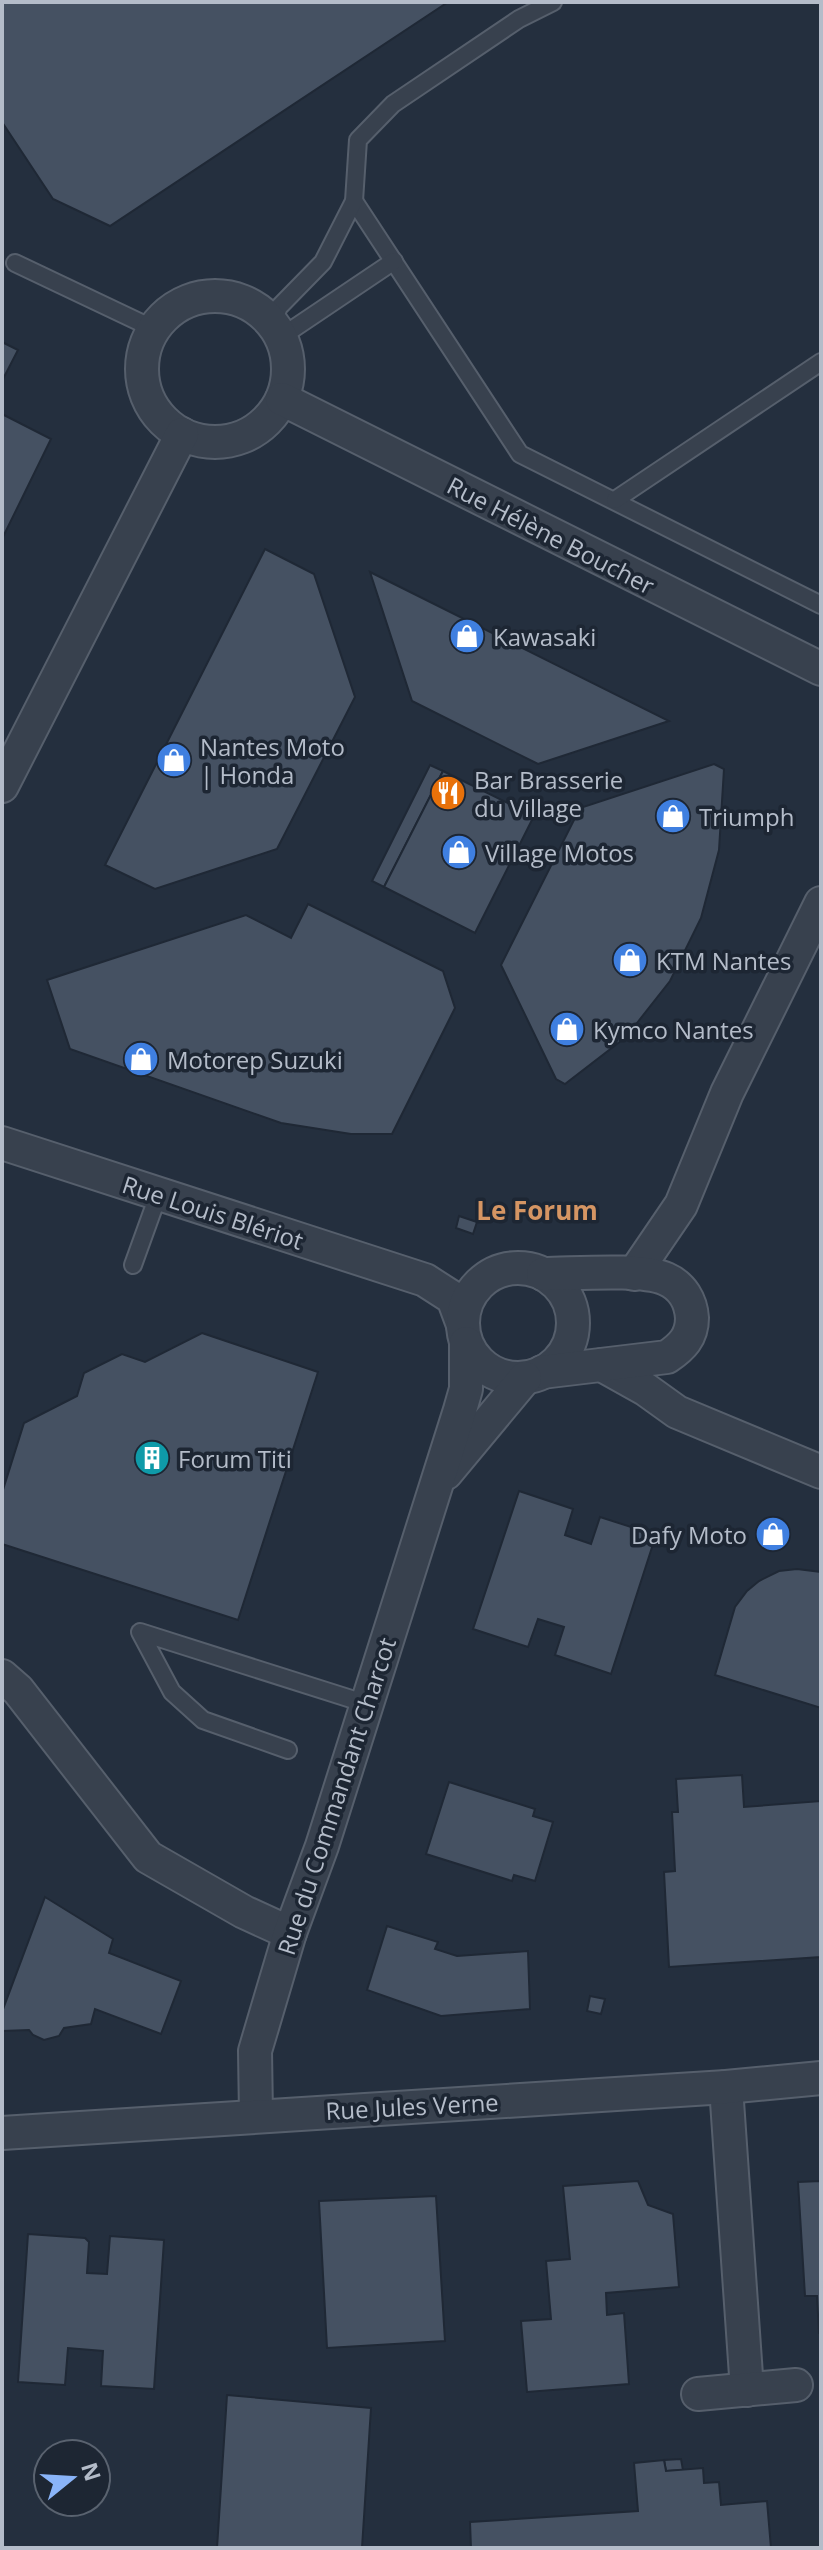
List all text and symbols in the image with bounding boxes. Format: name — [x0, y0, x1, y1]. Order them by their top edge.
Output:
street label: Rue Hélène Boucher — [442, 468, 660, 602]
shop icon: Kawasaki — [448, 617, 486, 655]
place label: Kawasaki — [493, 620, 596, 653]
place label: Nantes Moto | Honda — [200, 730, 345, 791]
shop icon: Nantes Moto | Honda — [155, 741, 193, 779]
place label: Bar Brasserie du Village — [474, 763, 623, 824]
restaurant icon: Bar Brasserie du Village — [429, 774, 467, 812]
shop icon: Triumph — [654, 797, 692, 835]
place label: Triumph — [699, 800, 794, 833]
shop icon: Village Motos — [440, 833, 478, 871]
place label: Village Motos — [485, 836, 634, 869]
shop icon: KTM Nantes — [611, 941, 649, 979]
place label: KTM Nantes — [656, 944, 791, 977]
shop icon: Kymco Nantes — [548, 1010, 586, 1048]
place label: Kymco Nantes — [593, 1013, 754, 1046]
shop icon: Motorep Suzuki — [122, 1040, 160, 1078]
place label: Motorep Suzuki — [167, 1043, 343, 1076]
street label: Rue Louis Blériot — [118, 1167, 308, 1257]
district label: Le Forum — [476, 1192, 598, 1228]
building icon: Forum Titi — [133, 1439, 171, 1477]
place label: Forum Titi — [178, 1442, 292, 1475]
shop icon: Dafy Moto — [754, 1515, 792, 1553]
place label: Dafy Moto — [631, 1518, 747, 1551]
street label: Rue du Commandant Charcot — [269, 1633, 403, 1959]
street label: Rue Jules Verne — [325, 2085, 499, 2127]
north arrow — [32, 2438, 112, 2518]
text: N — [75, 2458, 109, 2485]

